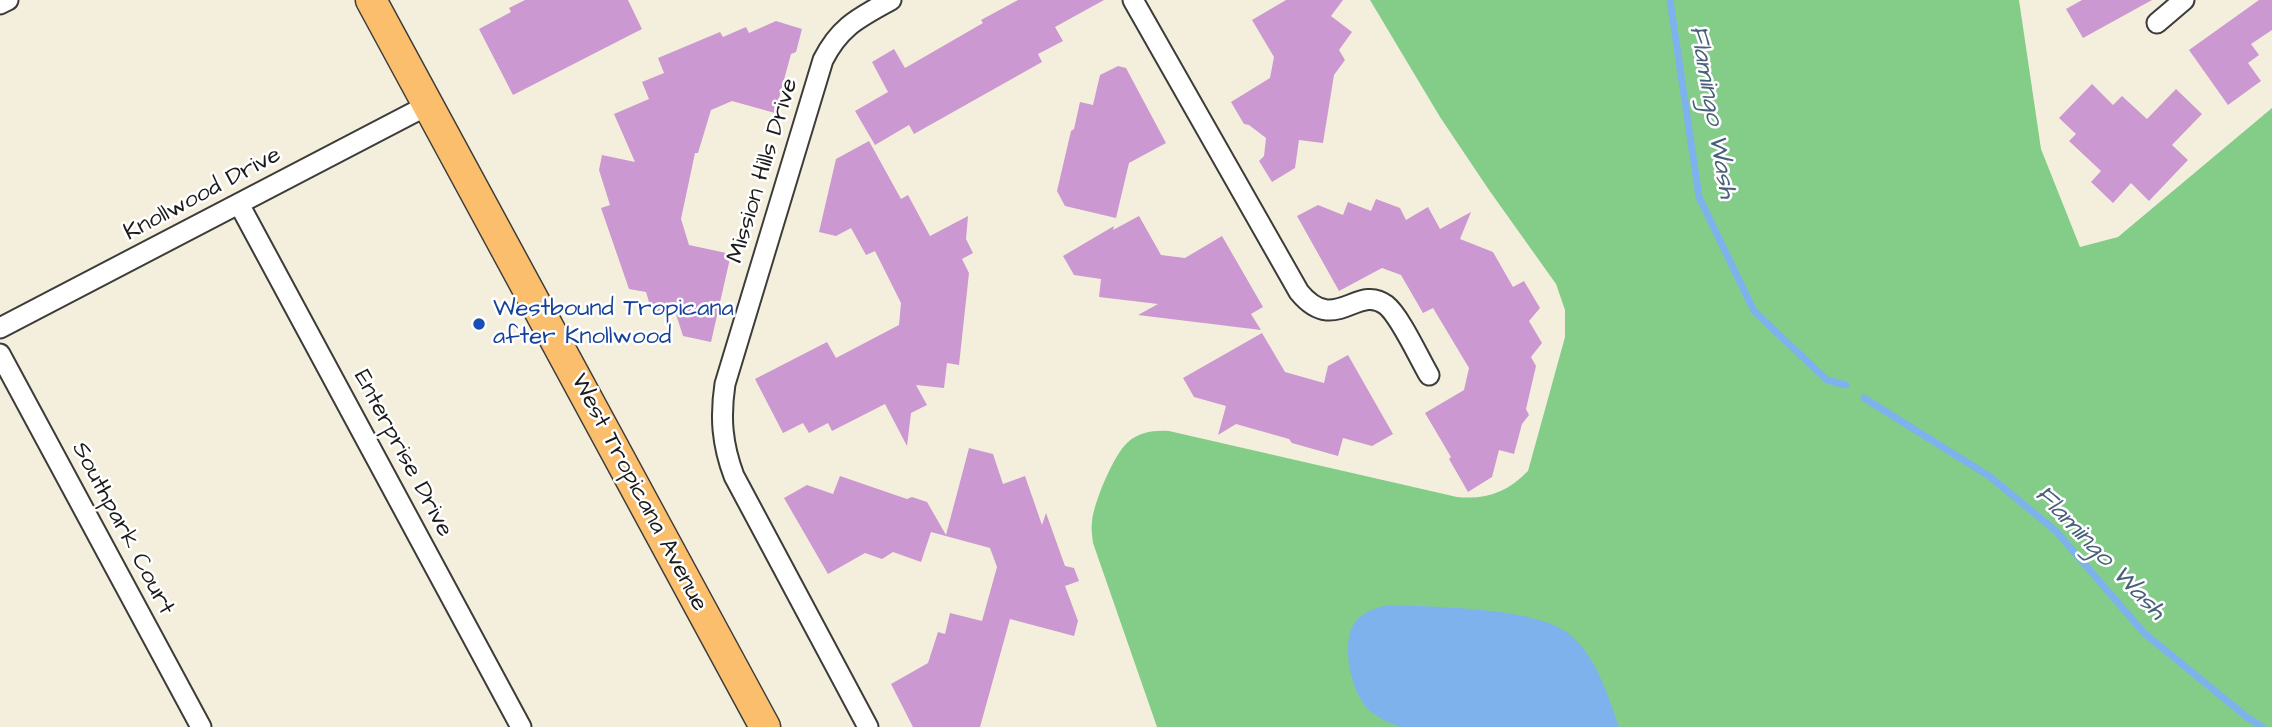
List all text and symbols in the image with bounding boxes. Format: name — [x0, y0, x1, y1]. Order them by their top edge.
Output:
water label: Flamingo Wash — [1680, 23, 1742, 201]
street label: Mission Hills Drive — [722, 75, 806, 267]
street label: Knollwood Drive — [120, 141, 286, 249]
place label: Westbound Tropicana after Knollwood — [493, 296, 734, 352]
marker: Westbound Tropicana after Knollwood — [471, 316, 487, 332]
street label: Enterprise Drive — [346, 366, 458, 542]
street label: West Tropicana Avenue — [563, 369, 713, 617]
street label: Southpark Court — [64, 438, 180, 620]
water label: Flamingo Wash — [2027, 480, 2171, 628]

